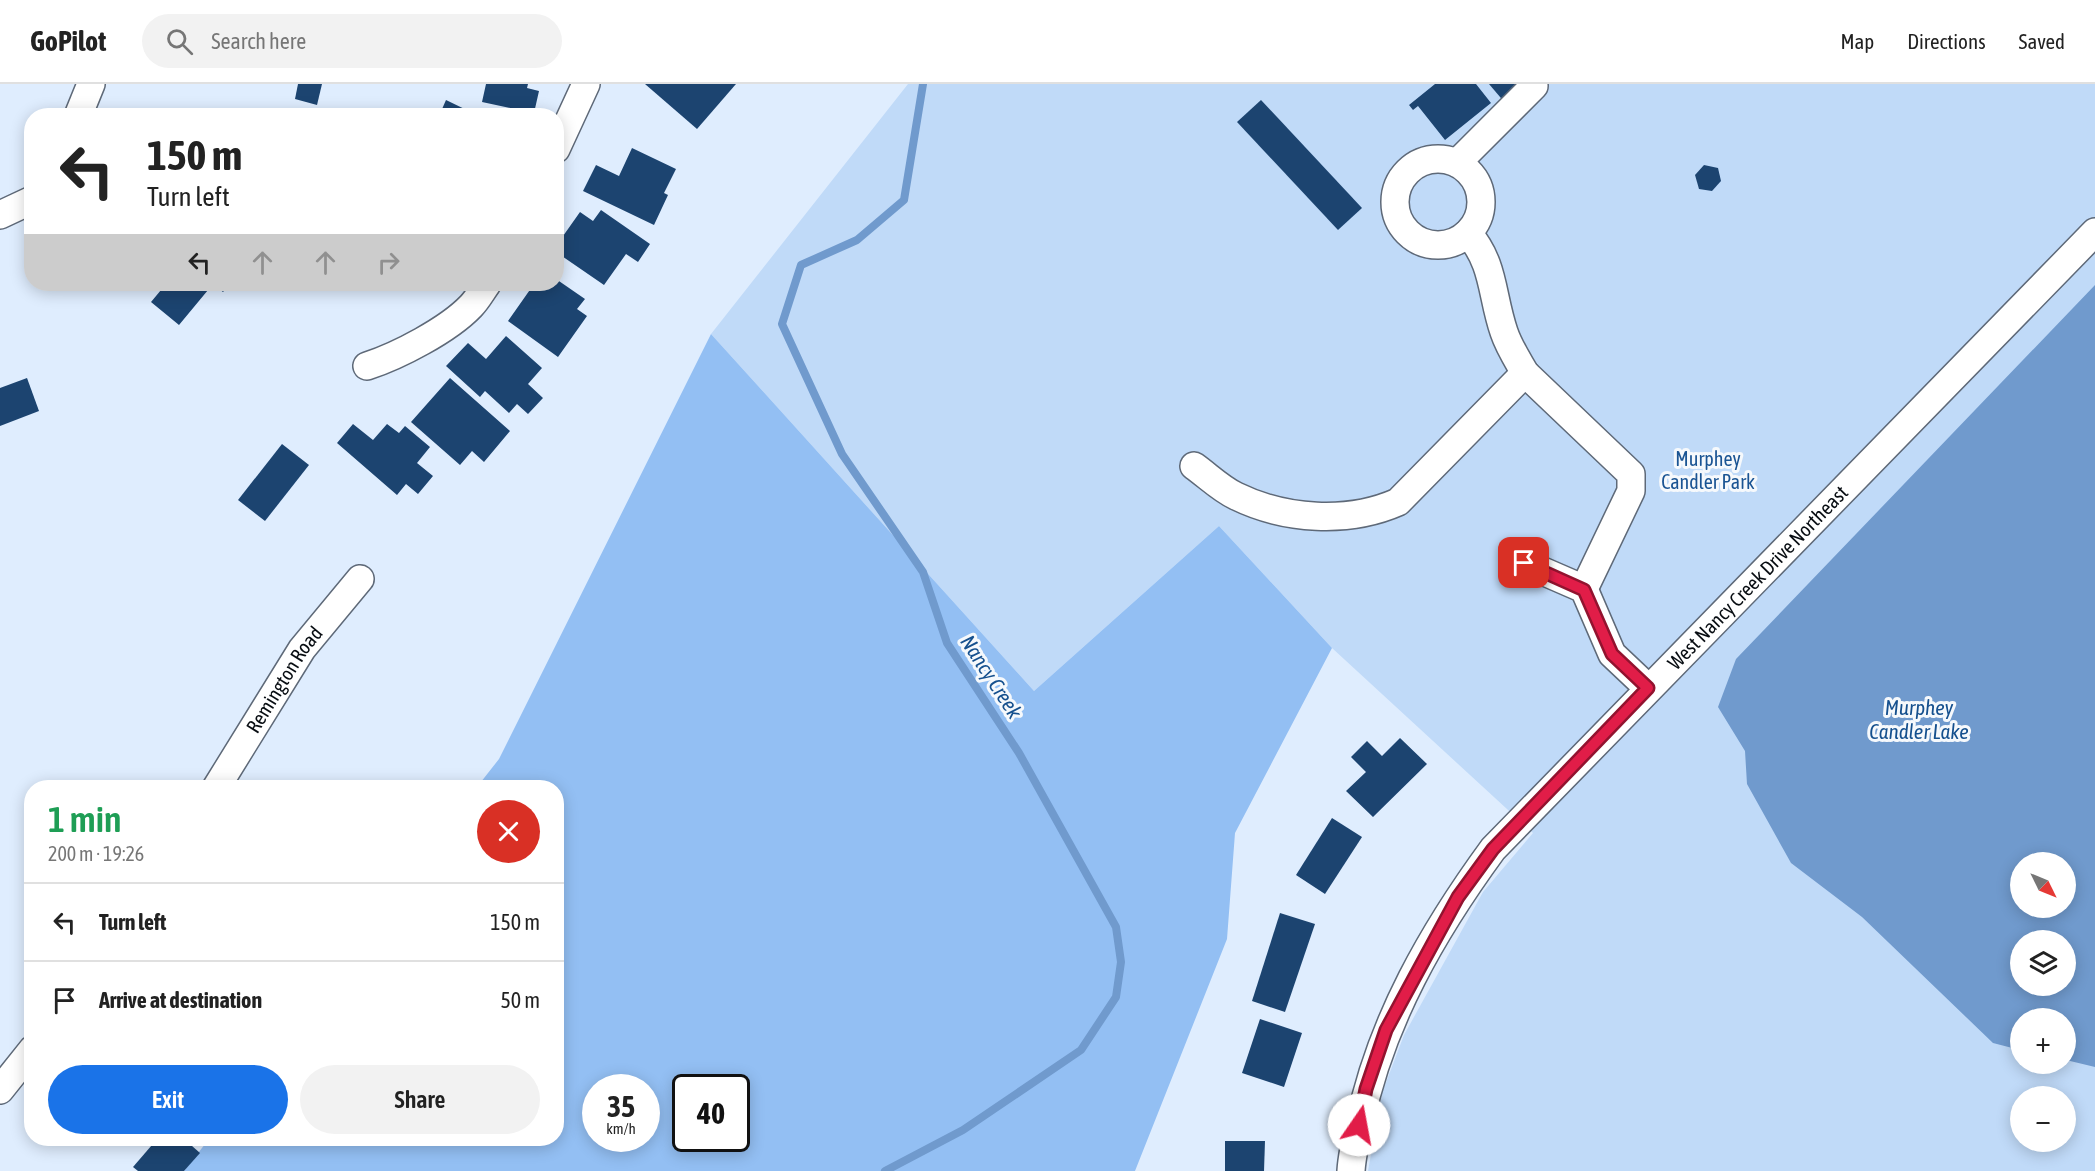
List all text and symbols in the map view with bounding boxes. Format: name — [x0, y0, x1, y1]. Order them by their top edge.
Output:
search box — [142, 14, 562, 68]
text: GoPilot — [30, 25, 106, 57]
icon: search — [163, 25, 196, 58]
text: Search here — [211, 28, 306, 54]
text: Map — [1840, 29, 1874, 53]
text: Directions — [1907, 29, 1986, 53]
text: Saved — [2019, 29, 2065, 53]
text: 150 m — [147, 131, 242, 179]
icon: left — [48, 132, 126, 210]
text: Turn left — [147, 181, 230, 212]
icon: left — [183, 246, 216, 279]
icon: ahead — [246, 246, 279, 279]
icon: ahead — [309, 246, 342, 279]
icon: right — [372, 246, 405, 279]
park label: Murphey Candler Park — [1661, 447, 1755, 493]
street label: West Nancy Creek Drive Northeast — [1663, 480, 1852, 674]
pin — [1498, 537, 1549, 588]
icon: arrive — [1507, 546, 1540, 579]
street label: Remington Road — [241, 622, 327, 737]
water label: Nancy Creek — [956, 630, 1028, 723]
water label: Murphey Candler Lake — [1869, 695, 1969, 743]
text: 1 min — [48, 798, 122, 840]
button: close — [477, 800, 540, 863]
text: 200 m · 19:26 — [48, 842, 144, 865]
north arrow — [2010, 852, 2076, 918]
map controls — [2010, 852, 2076, 1152]
icon: left — [48, 906, 81, 939]
text: Turn left — [99, 909, 166, 935]
text: 150 m — [490, 909, 540, 935]
button: layers — [2010, 930, 2076, 996]
icon: arrive — [48, 984, 81, 1017]
text: Arrive at destination — [99, 987, 262, 1013]
text: 50 m — [500, 987, 540, 1013]
button: + — [2010, 1008, 2076, 1074]
button: Exit — [48, 1065, 288, 1134]
button: Share — [300, 1065, 540, 1134]
speed limit sign: 40 — [672, 1074, 750, 1152]
button: − — [2010, 1086, 2076, 1152]
text: 35 — [607, 1089, 635, 1123]
position arrow — [1327, 1093, 1391, 1157]
text: km/h — [606, 1120, 636, 1137]

